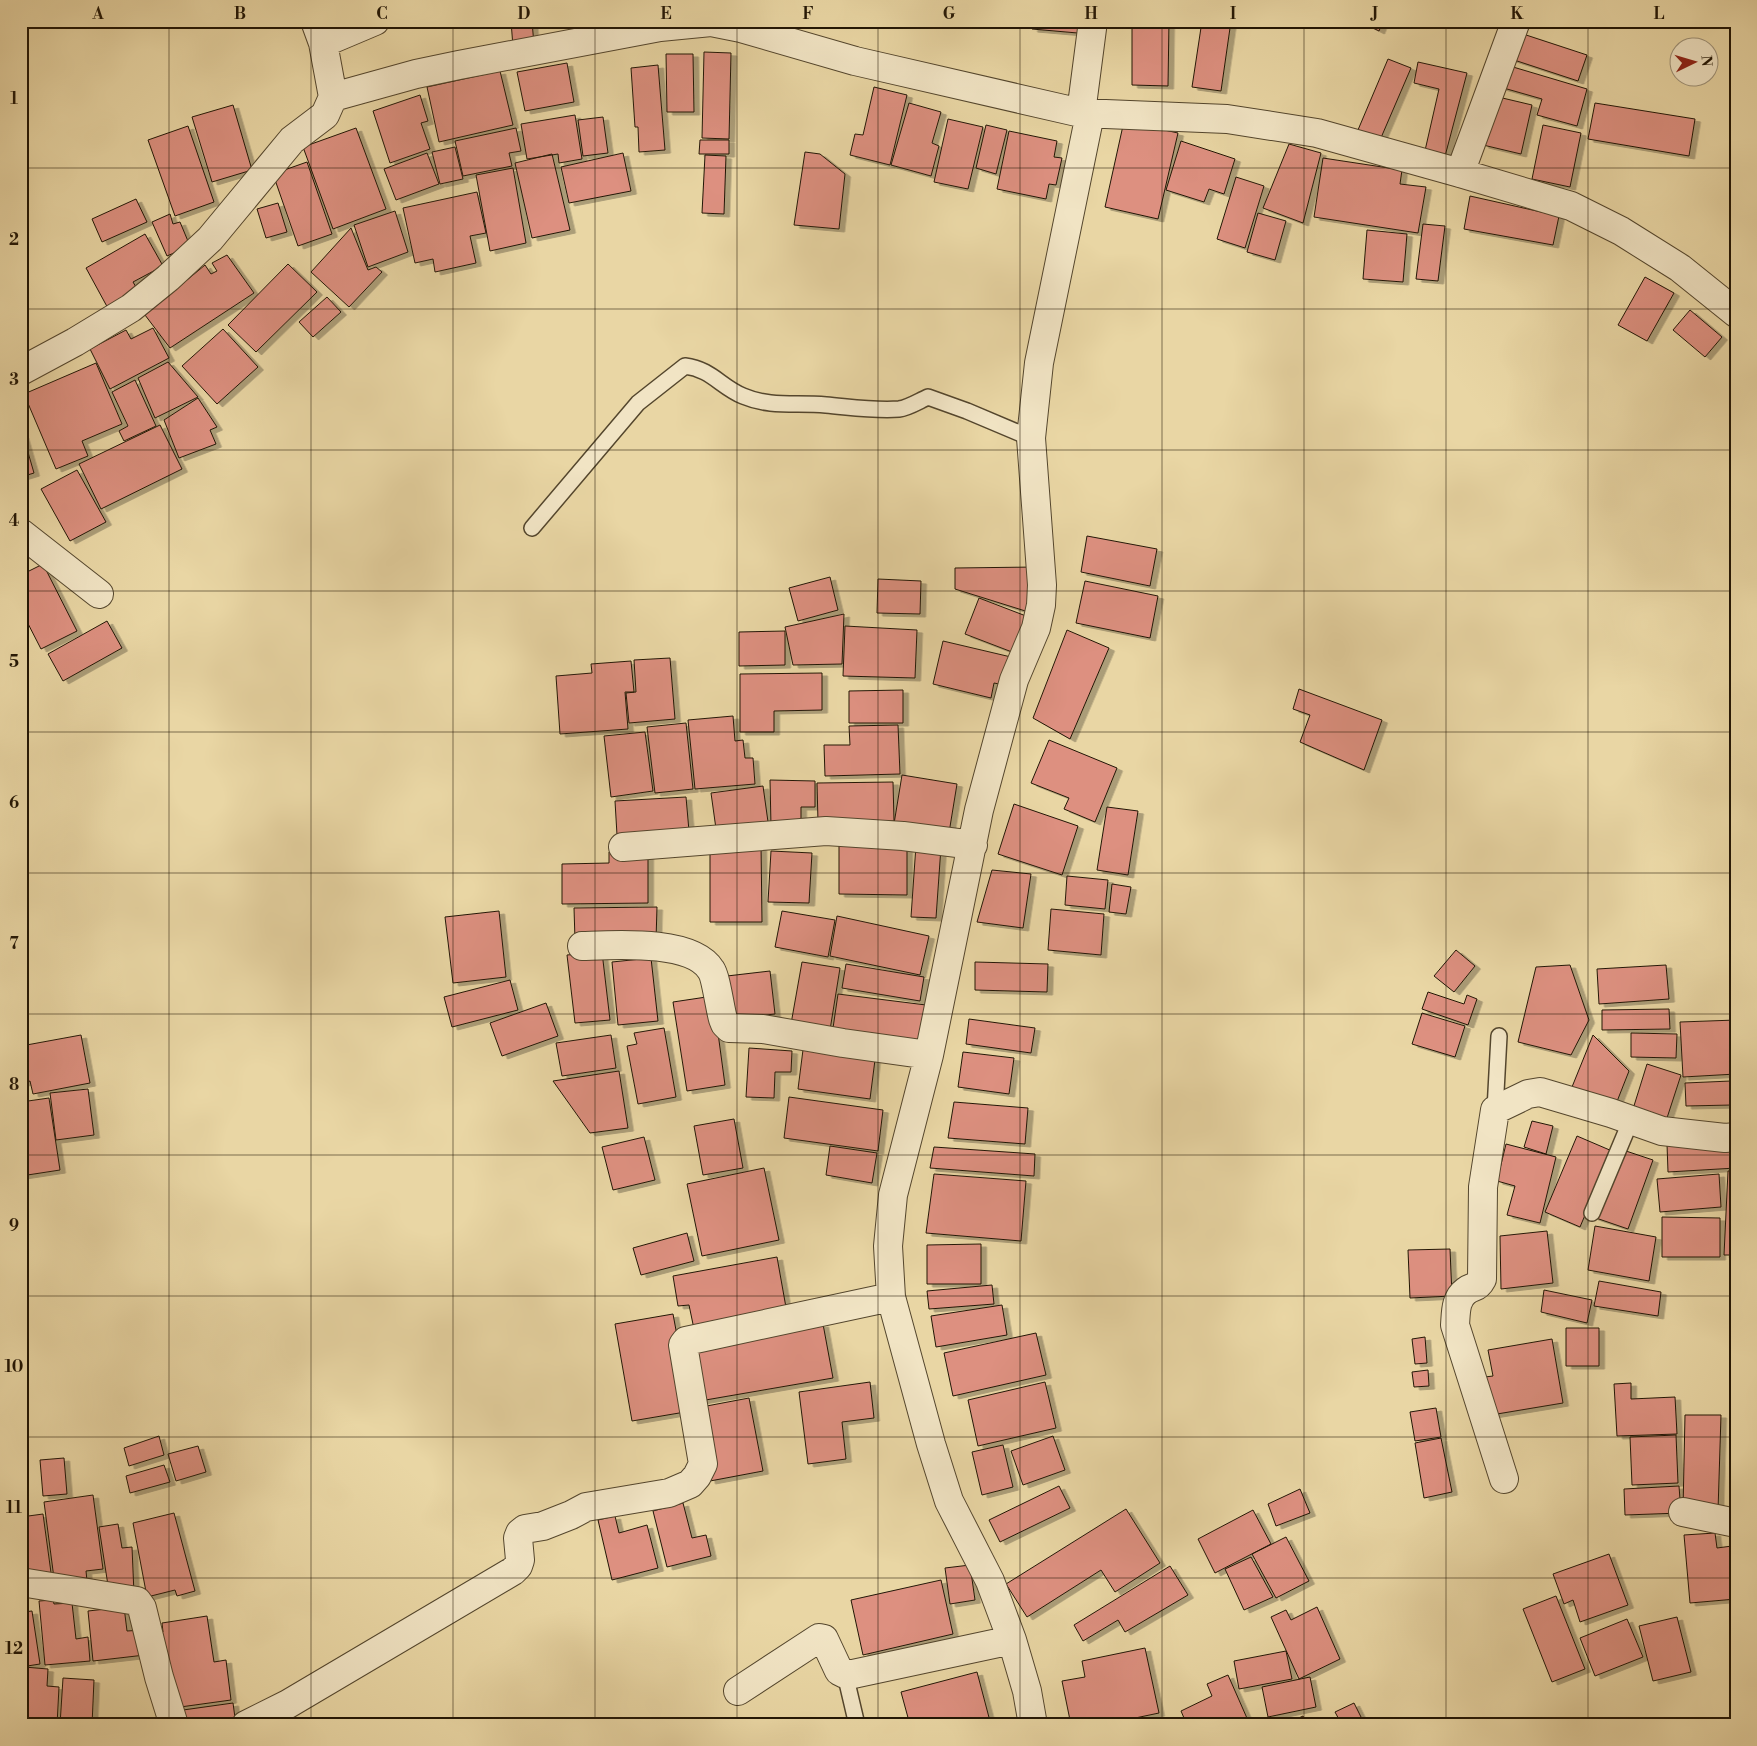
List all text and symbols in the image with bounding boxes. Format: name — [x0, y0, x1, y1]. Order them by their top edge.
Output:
text: A — [91, 4, 104, 24]
text: B — [234, 4, 246, 24]
text: C — [376, 4, 388, 24]
text: D — [518, 4, 531, 24]
text: E — [660, 4, 672, 24]
text: F — [802, 4, 814, 24]
text: G — [943, 4, 956, 24]
text: H — [1084, 4, 1098, 24]
text: I — [1230, 4, 1236, 24]
text: J — [1370, 4, 1378, 24]
text: K — [1511, 4, 1525, 24]
text: L — [1654, 4, 1665, 24]
north arrow — [1670, 38, 1720, 88]
text: N — [1697, 55, 1715, 67]
text: 1 — [10, 89, 18, 109]
text: 2 — [9, 230, 19, 250]
text: 3 — [9, 370, 19, 390]
text: 4 — [9, 511, 20, 531]
text: 5 — [9, 652, 19, 672]
text: 6 — [9, 793, 19, 813]
text: 7 — [9, 934, 19, 954]
text: 8 — [9, 1075, 19, 1095]
text: 9 — [9, 1216, 19, 1236]
text: 10 — [5, 1357, 23, 1377]
text: 11 — [6, 1498, 22, 1518]
text: 12 — [5, 1639, 23, 1659]

